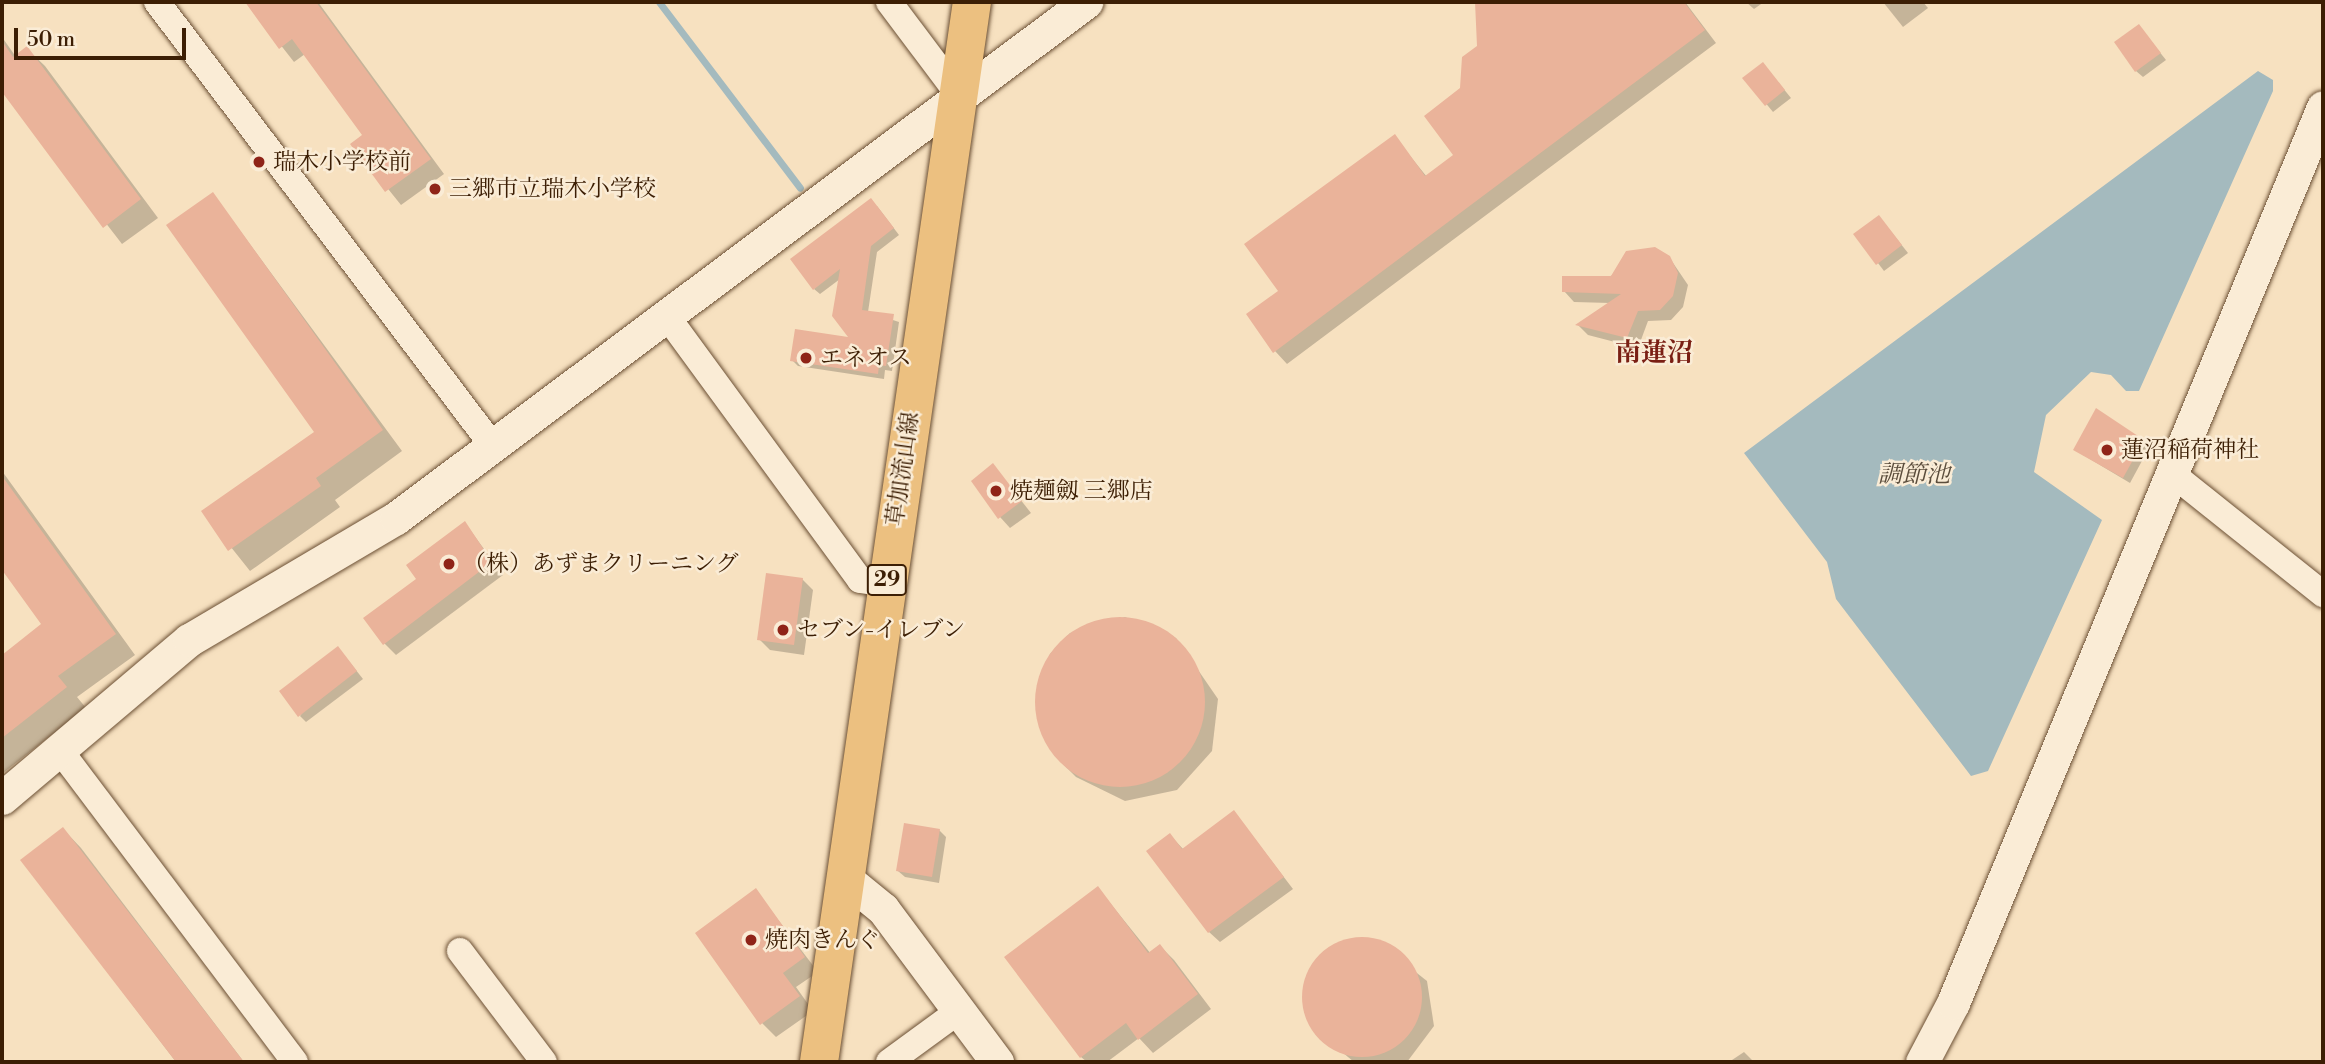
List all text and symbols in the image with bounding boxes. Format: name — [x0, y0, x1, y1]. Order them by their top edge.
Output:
scale bar — [18, 14, 189, 58]
text: 50 m — [27, 27, 75, 53]
place label: 瑞木小学校前 — [273, 148, 411, 176]
marker: 瑞木小学校前 — [251, 154, 267, 170]
place label: 三郷市立瑞木小学校 — [449, 175, 656, 203]
marker: 三郷市立瑞木小学校 — [427, 181, 443, 197]
district label: 南蓮沼 — [1615, 338, 1693, 370]
place label: エネオス — [820, 344, 912, 372]
marker: エネオス — [798, 350, 814, 366]
street label: 草加流山線 — [881, 410, 925, 528]
place label: 蓮沼稲荷神社 — [2121, 436, 2259, 464]
marker: 蓮沼稲荷神社 — [2099, 442, 2115, 458]
water label: 調節池 — [1878, 462, 1950, 490]
place label: 焼麺劔 三郷店 — [1010, 477, 1153, 505]
marker: 焼麺劔 三郷店 — [988, 483, 1004, 499]
place label: （株）あずまクリーニング — [463, 550, 739, 578]
marker: （株）あずまクリーニング — [441, 556, 457, 572]
road number: 29 — [866, 562, 908, 598]
place label: セブン-イレブン — [797, 616, 967, 644]
marker: セブン-イレブン — [775, 622, 791, 638]
place label: 焼肉きんぐ — [765, 926, 880, 954]
marker: 焼肉きんぐ — [743, 932, 759, 948]

